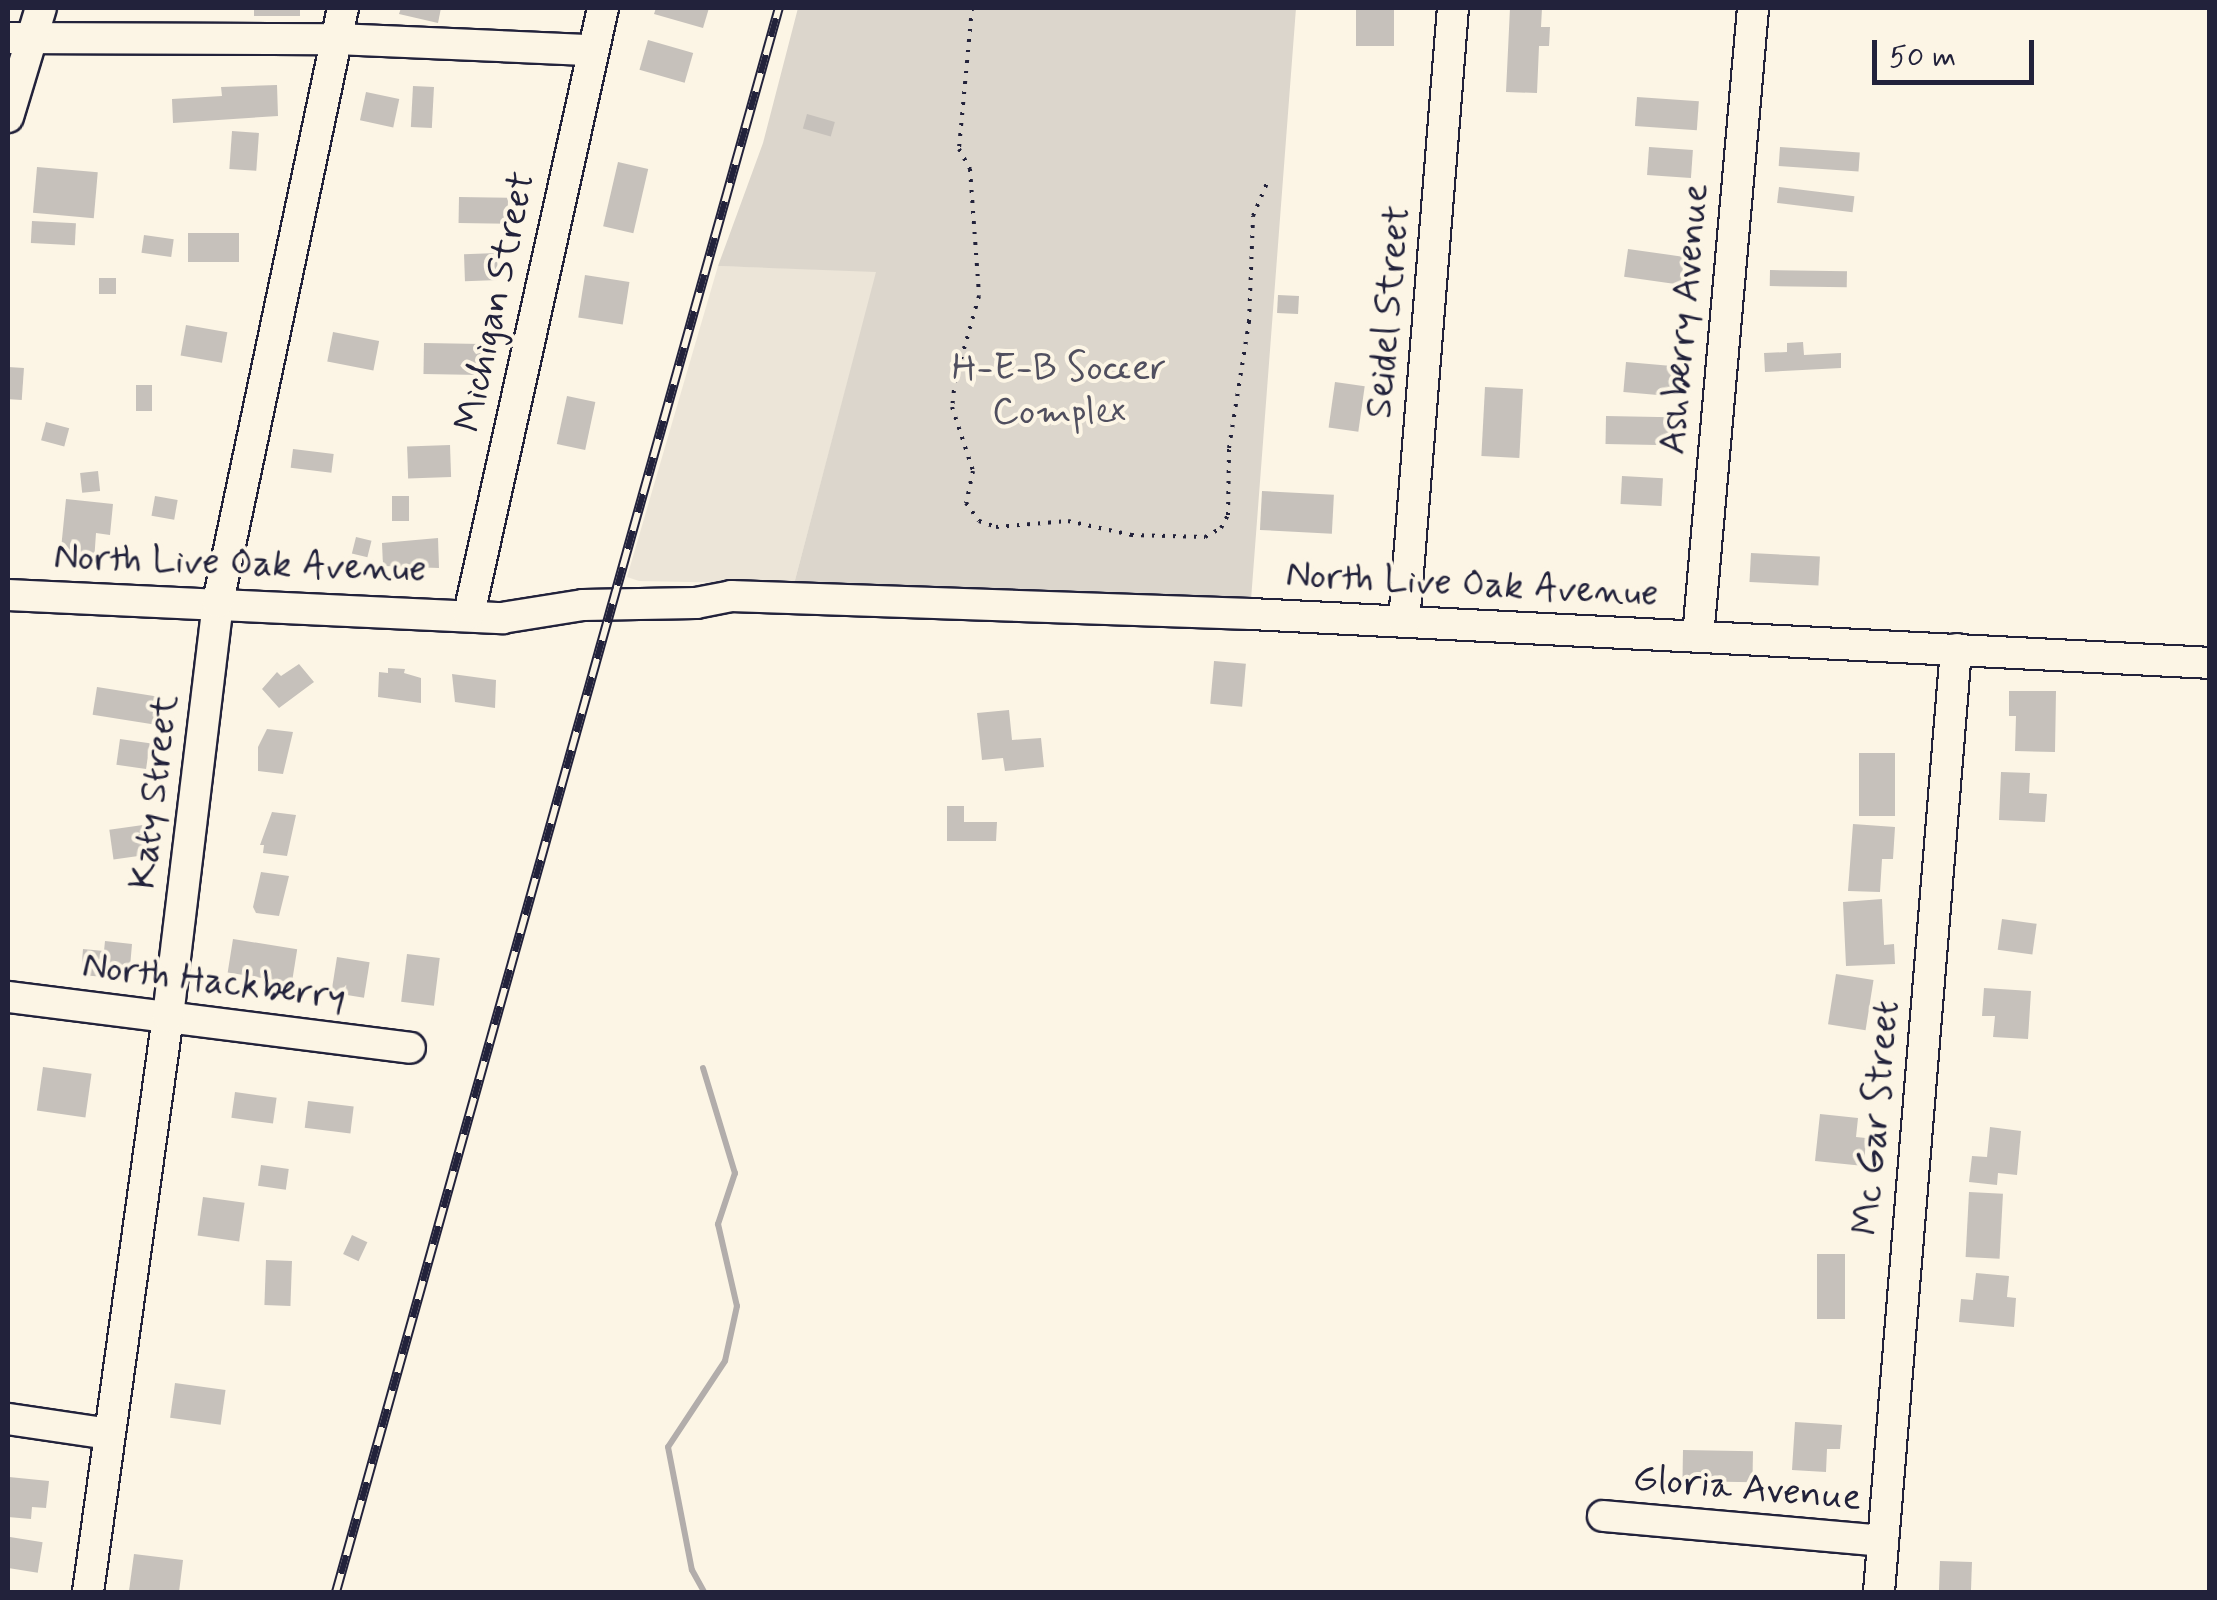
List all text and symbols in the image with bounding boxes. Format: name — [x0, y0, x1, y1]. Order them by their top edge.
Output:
scale bar — [1877, 20, 2040, 82]
text: 50 m — [1889, 38, 1956, 77]
street label: Michigan Street — [446, 169, 546, 435]
street label: Ashberry Avenue — [1650, 182, 1720, 456]
street label: Seidel Street — [1357, 205, 1421, 419]
park label: H-E-B Soccer Complex — [951, 346, 1167, 436]
street label: North Live Oak Avenue — [55, 535, 425, 593]
street label: North Live Oak Avenue — [1287, 553, 1657, 617]
street label: Katy Street — [120, 692, 190, 892]
street label: North Hackberry — [80, 943, 348, 1021]
street label: Mc Gar Street — [1844, 997, 1910, 1239]
street label: Gloria Avenue — [1631, 1456, 1863, 1522]

